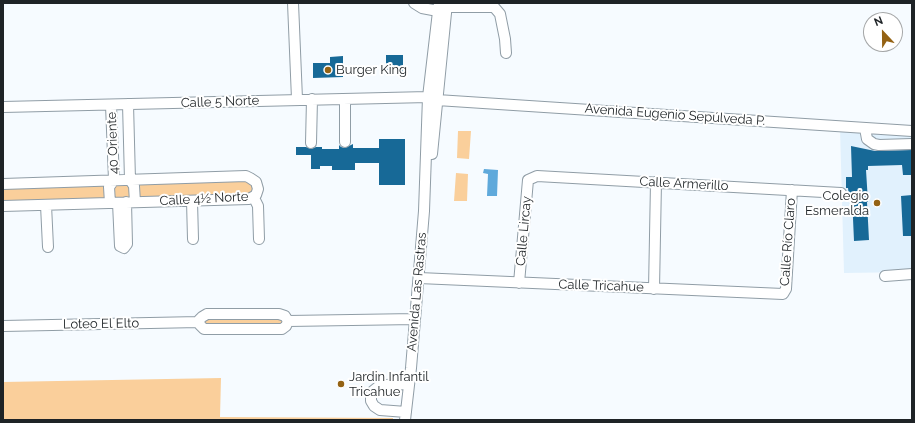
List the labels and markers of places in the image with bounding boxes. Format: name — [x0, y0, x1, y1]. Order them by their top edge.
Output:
place label: Burger King — [336, 62, 407, 78]
marker: Burger King — [323, 65, 333, 75]
place label: Colegio Esmeralda — [805, 188, 869, 219]
marker: Colegio Esmeralda — [872, 198, 882, 208]
place label: Jardin Infantil Tricahue — [349, 369, 429, 400]
marker: Jardin Infantil Tricahue — [336, 379, 346, 389]

